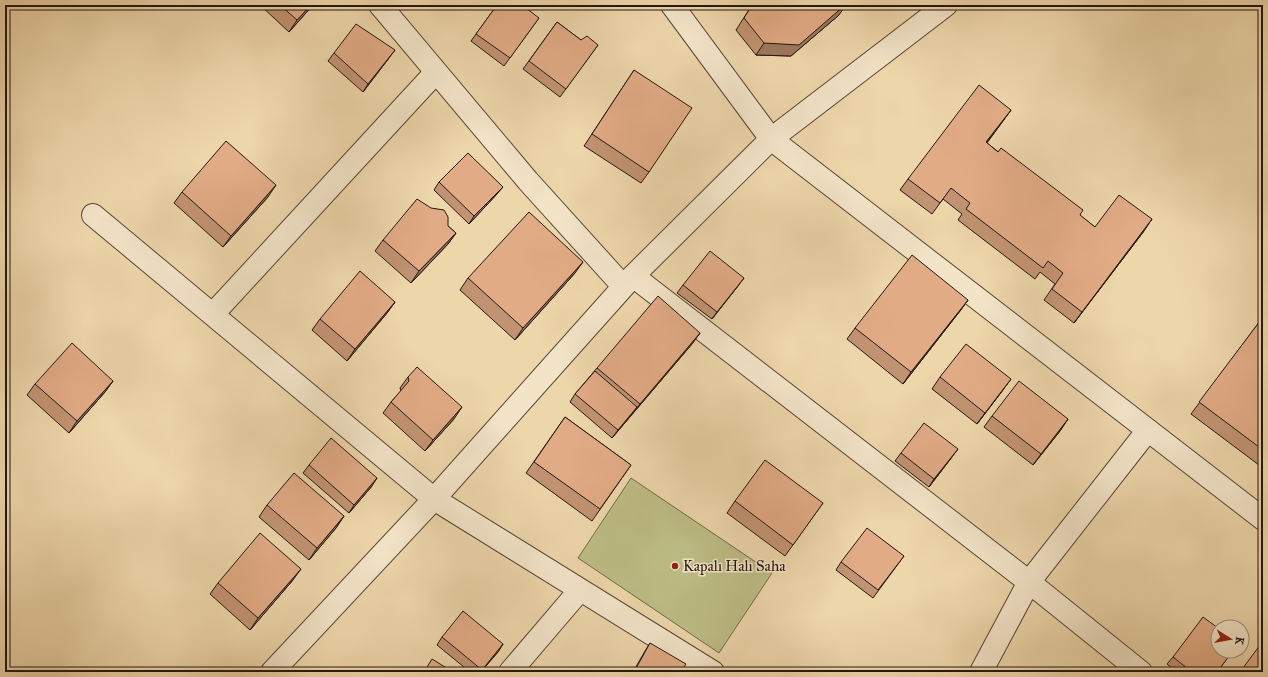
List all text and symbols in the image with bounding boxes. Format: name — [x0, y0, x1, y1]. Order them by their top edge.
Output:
place label: Kapalı Halı Saha — [683, 557, 786, 575]
marker: Kapalı Halı Saha — [670, 561, 680, 571]
north arrow — [1210, 619, 1250, 659]
text: K — [1232, 636, 1246, 647]

